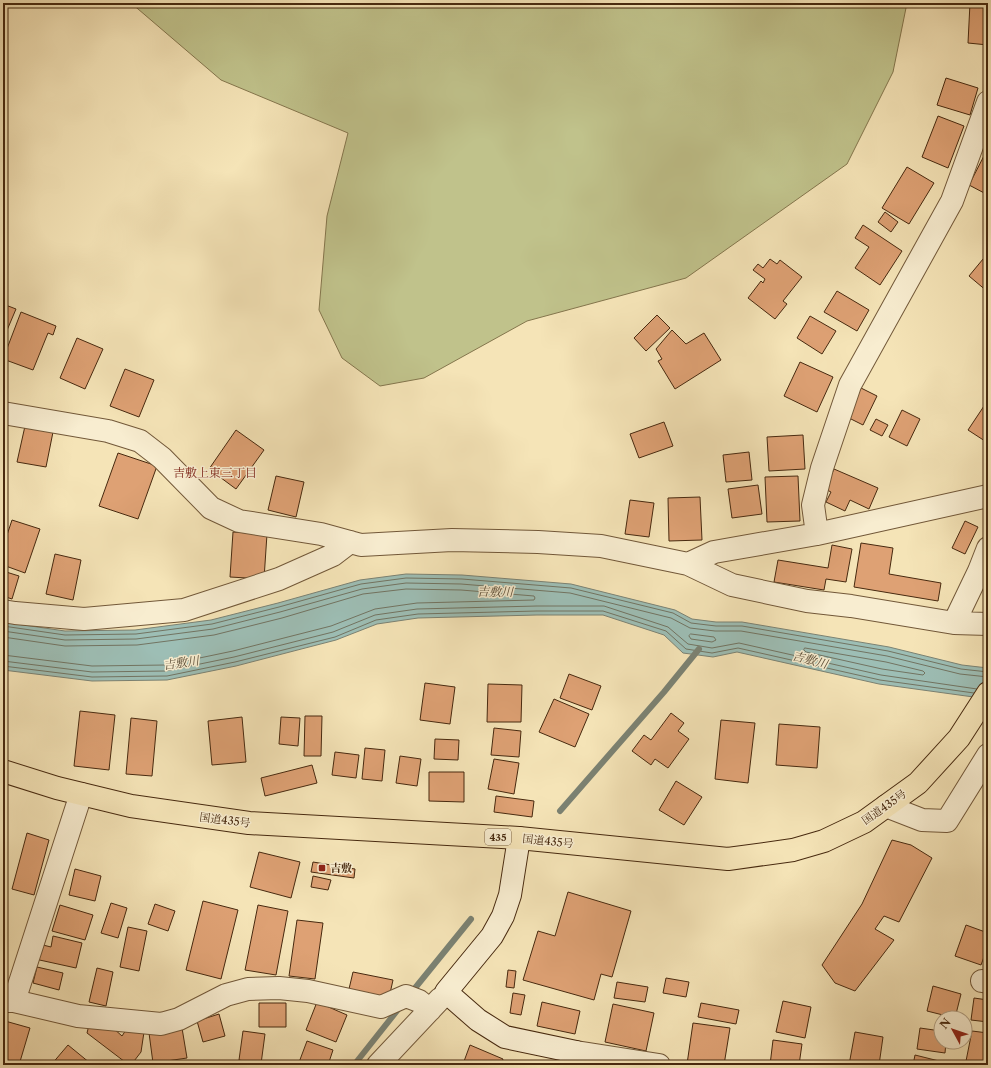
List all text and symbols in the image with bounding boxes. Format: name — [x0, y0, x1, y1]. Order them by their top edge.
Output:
district label: 吉敷上東三丁目 — [173, 465, 257, 480]
water label: 吉敷川 — [477, 584, 515, 599]
water label: 吉敷川 — [791, 648, 831, 672]
water label: 吉敷川 — [162, 652, 202, 672]
street label: 国道435号 — [859, 787, 909, 827]
street label: 国道435号 — [199, 810, 251, 830]
road number: 435 — [485, 829, 511, 845]
street label: 国道435号 — [522, 831, 574, 851]
place label: 吉敷 — [330, 861, 352, 875]
marker: 吉敷 — [317, 863, 327, 873]
north arrow — [933, 1010, 973, 1050]
text: N — [937, 1015, 954, 1032]

